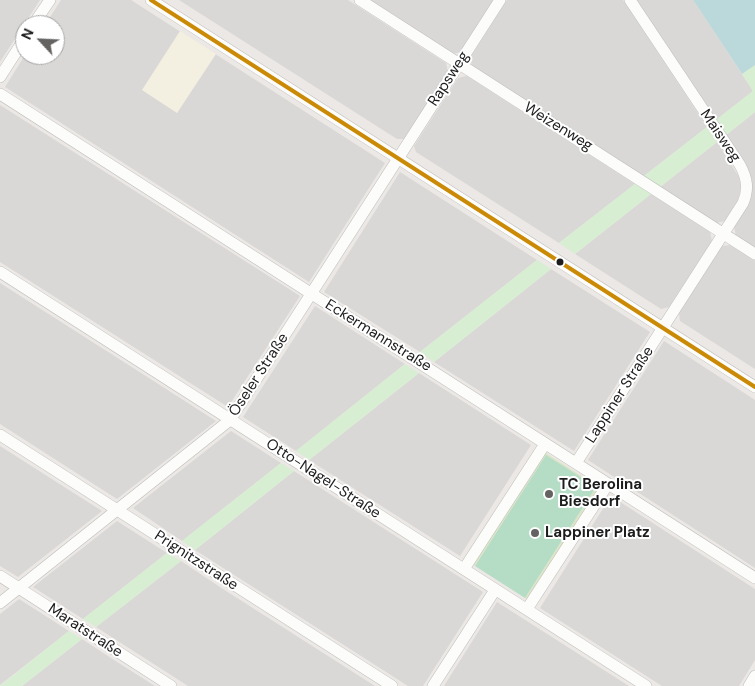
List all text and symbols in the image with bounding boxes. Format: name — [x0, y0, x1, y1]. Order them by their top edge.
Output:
north arrow — [15, 15, 65, 65]
text: N — [17, 26, 38, 43]
street label: Rapsweg — [425, 48, 473, 110]
street label: Weizenweg — [520, 99, 596, 155]
street label: Maisweg — [696, 106, 744, 166]
unlabelled marker — [555, 257, 565, 267]
street label: Eckermannstraße — [322, 296, 434, 376]
street label: Öseler Straße — [225, 330, 293, 420]
street label: Lappiner Straße — [582, 343, 658, 447]
street label: Otto-Nagel-Straße — [262, 435, 384, 523]
place label: TC Berolina Biesdorf — [559, 476, 642, 511]
marker: TC Berolina Biesdorf — [543, 488, 555, 500]
place label: Lappiner Platz — [545, 524, 650, 542]
street label: Prignitzstraße — [151, 527, 241, 595]
marker: Lappiner Platz — [529, 527, 541, 539]
street label: Maratstraße — [44, 600, 126, 662]

